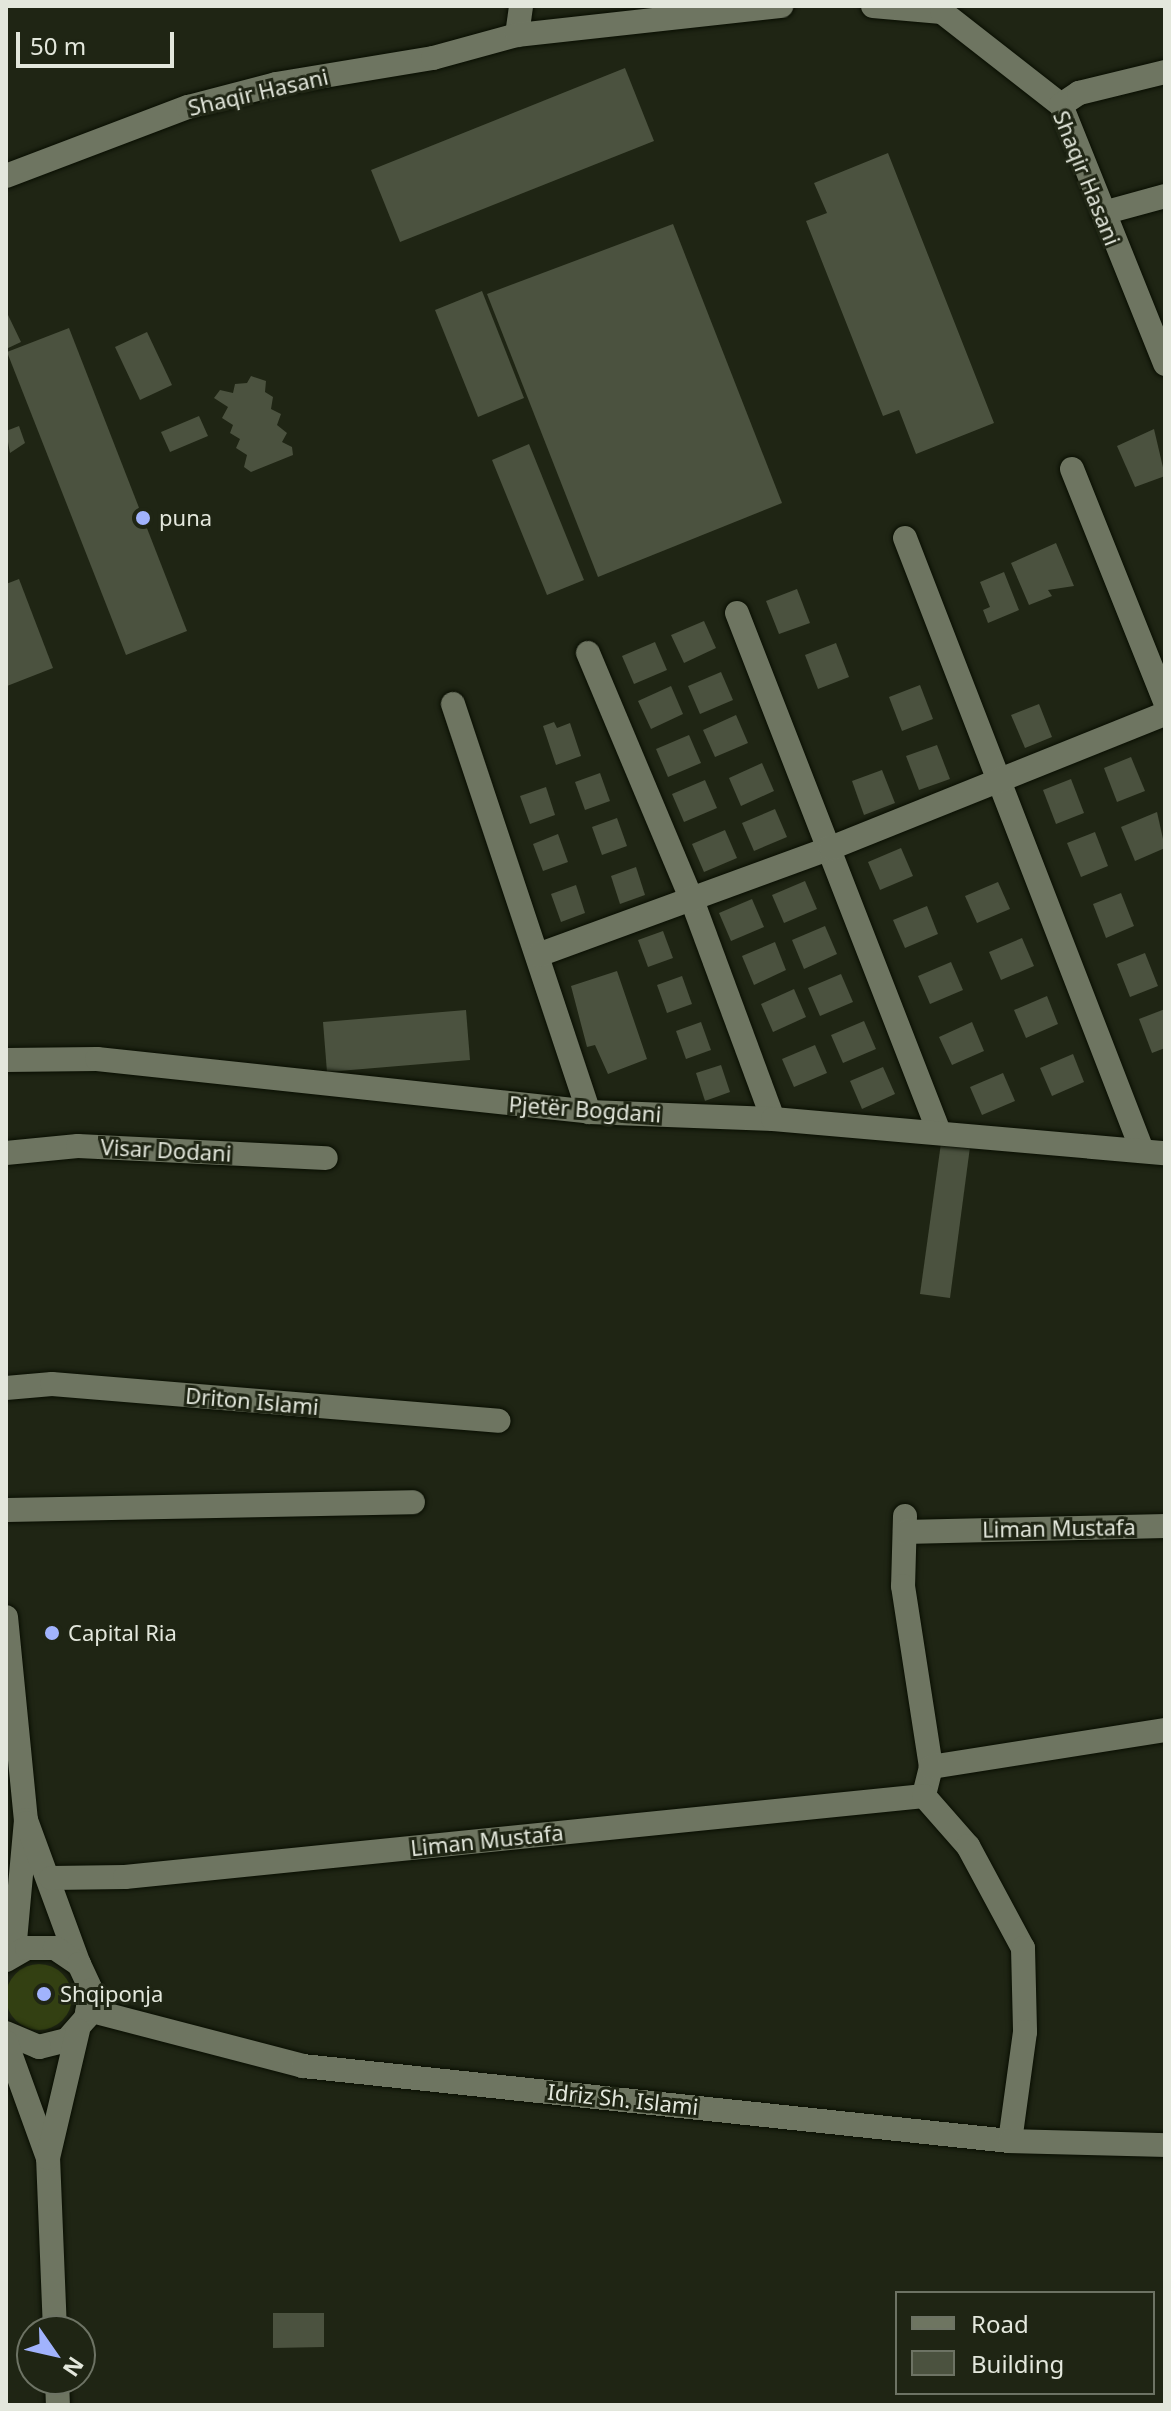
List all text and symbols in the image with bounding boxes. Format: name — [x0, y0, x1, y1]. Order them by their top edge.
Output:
scale bar — [20, 16, 178, 66]
text: 50 m — [30, 29, 86, 62]
street label: Shaqir Hasani — [185, 63, 331, 121]
street label: Shaqir Hasani — [1048, 107, 1126, 249]
place label: puna — [159, 505, 212, 531]
marker: puna — [134, 509, 152, 527]
street label: Pjetër Bogdani — [508, 1091, 662, 1127]
street label: Visar Dodani — [100, 1133, 232, 1167]
street label: Driton Islami — [184, 1382, 320, 1420]
street label: Liman Mustafa — [982, 1513, 1136, 1543]
place label: Capital Ria — [68, 1620, 177, 1646]
marker: Capital Ria — [43, 1624, 61, 1642]
street label: Liman Mustafa — [409, 1819, 565, 1861]
place label: Shqiponja — [60, 1981, 163, 2007]
marker: Shqiponja — [35, 1985, 53, 2003]
street label: Idriz Sh. Islami — [546, 2078, 700, 2120]
legend — [895, 2291, 1155, 2395]
text: Road — [971, 2307, 1029, 2340]
north arrow — [16, 2315, 96, 2395]
text: Building — [971, 2347, 1064, 2380]
text: N — [57, 2351, 92, 2383]

